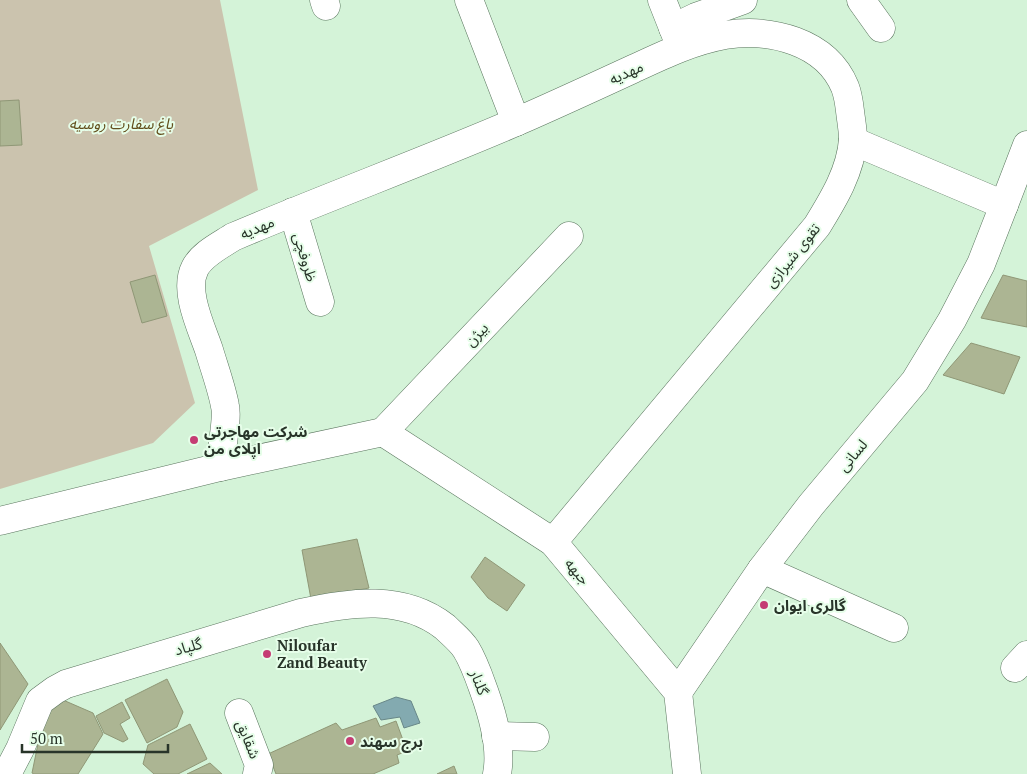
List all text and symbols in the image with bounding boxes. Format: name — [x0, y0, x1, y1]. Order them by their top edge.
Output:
street label: مهدیه — [606, 56, 646, 88]
park label: باغ سفارت روسیه — [69, 113, 174, 135]
street label: مهدیه — [237, 211, 277, 243]
street label: تقوی شیرازی — [760, 219, 824, 291]
street label: ظروفچی — [288, 230, 323, 284]
street label: بیژن — [460, 318, 492, 350]
place label: شرکت مهاجرتی اپلای من — [204, 421, 308, 459]
marker: شرکت مهاجرتی اپلای من — [188, 434, 200, 446]
street label: لسانی — [833, 435, 871, 475]
street label: جبهه — [561, 554, 595, 589]
place label: گالری ایوان — [774, 595, 846, 615]
marker: گالری ایوان — [758, 599, 770, 611]
street label: گلپاد — [172, 632, 205, 661]
place label: Niloufar Zand Beauty — [277, 635, 368, 672]
marker: Niloufar Zand Beauty — [261, 648, 273, 660]
street label: گلنار — [466, 665, 494, 698]
street label: شقایق — [231, 717, 266, 762]
scale bar — [22, 722, 169, 754]
text: 50 m — [30, 728, 63, 748]
place label: برج سهند — [360, 731, 423, 753]
marker: برج سهند — [344, 735, 356, 747]

